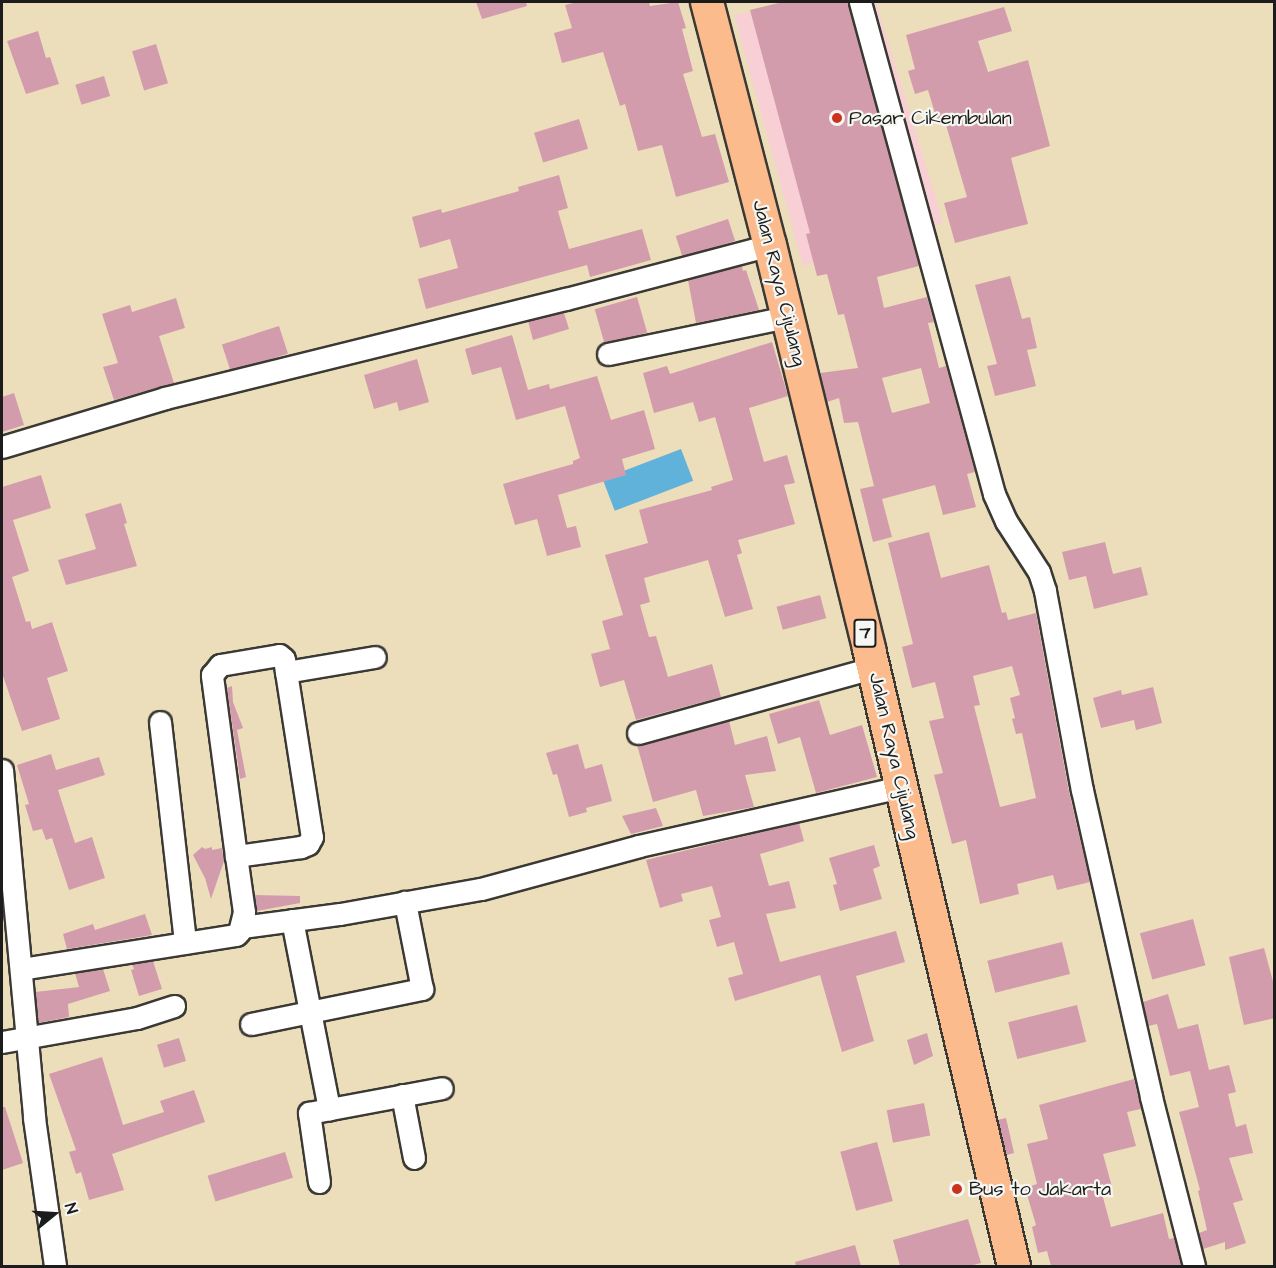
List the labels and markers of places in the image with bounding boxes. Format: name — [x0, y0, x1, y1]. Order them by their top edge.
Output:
place label: Pasar Cikembulan — [849, 106, 1012, 130]
marker: Pasar Cikembulan — [830, 111, 844, 125]
place label: Bus to Jakarta — [969, 1177, 1111, 1201]
marker: Bus to Jakarta — [950, 1182, 964, 1196]

